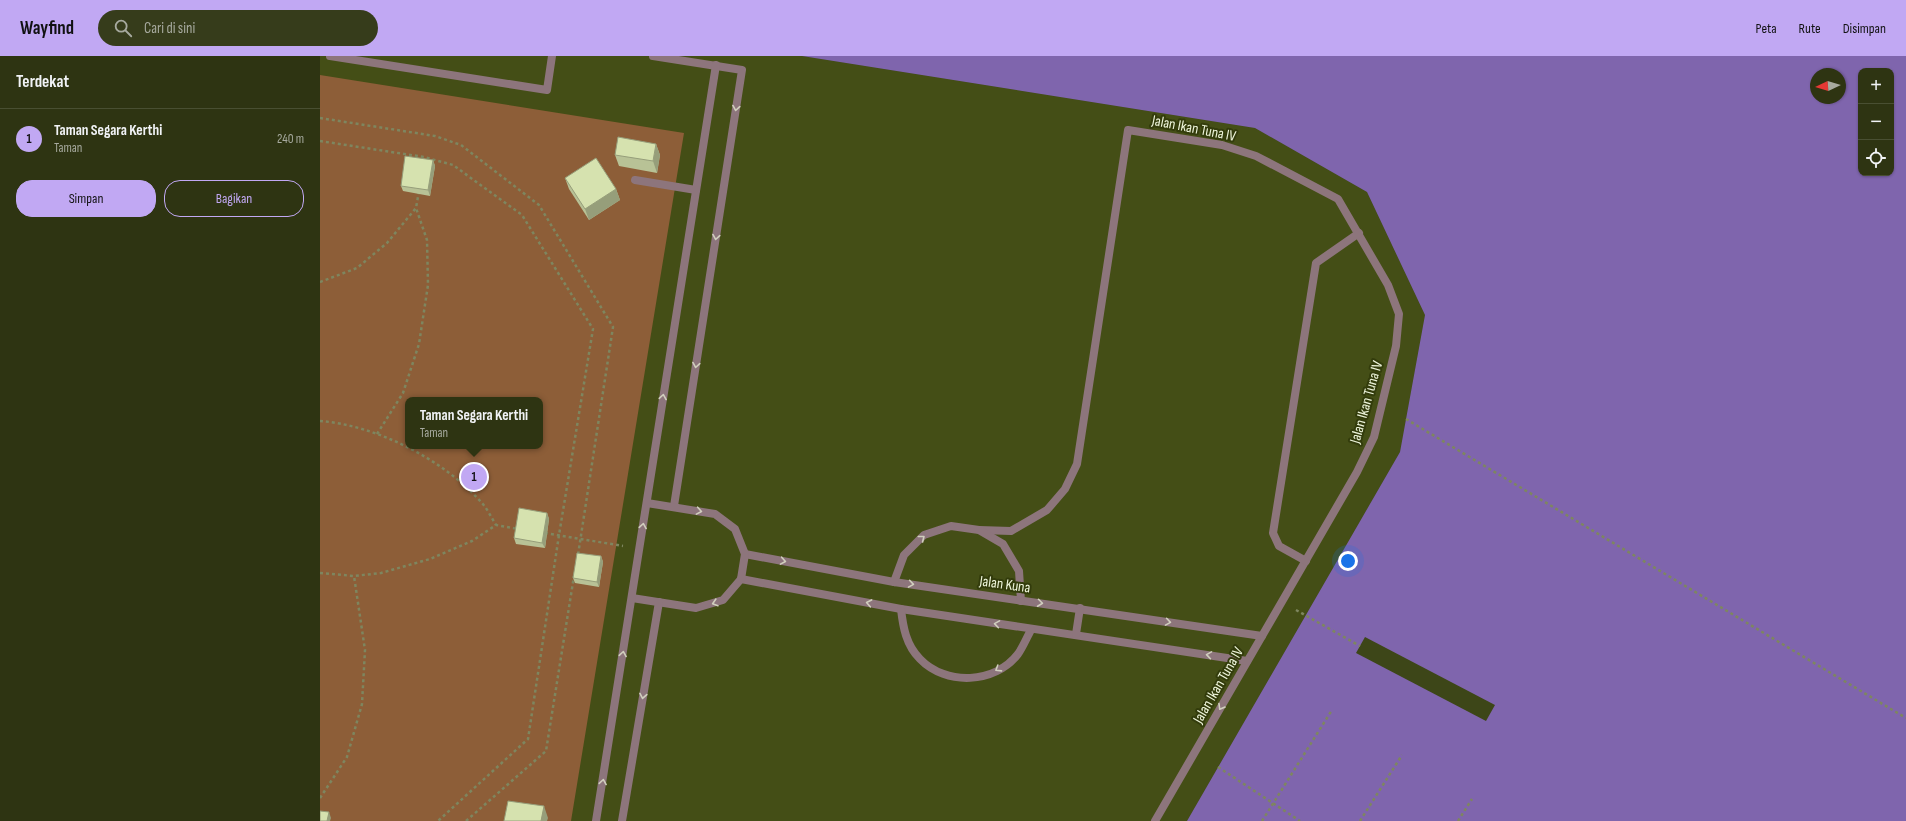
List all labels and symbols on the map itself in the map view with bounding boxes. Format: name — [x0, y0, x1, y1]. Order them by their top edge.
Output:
north arrow — [1810, 68, 1846, 104]
one-way arrow — [733, 105, 741, 111]
street label: Jalan Ikan Tuna IV — [1149, 111, 1238, 146]
one-way arrow — [712, 234, 721, 240]
street label: Jalan Ikan Tuna IV — [1345, 358, 1387, 447]
one-way arrow — [692, 362, 701, 368]
one-way arrow — [658, 394, 667, 400]
pin: 1 — [461, 462, 487, 492]
one-way arrow — [696, 506, 702, 515]
one-way arrow — [638, 523, 647, 529]
one-way arrow — [917, 536, 924, 543]
your location — [1338, 551, 1358, 571]
one-way arrow — [780, 556, 786, 565]
street label: Jalan Kuna — [977, 571, 1032, 598]
one-way arrow — [908, 579, 914, 588]
one-way arrow — [711, 598, 718, 607]
one-way arrow — [866, 599, 872, 608]
one-way arrow — [1037, 599, 1043, 608]
one-way arrow — [1165, 617, 1171, 626]
one-way arrow — [994, 620, 1000, 629]
street label: Jalan Ikan Tuna IV — [1188, 643, 1248, 728]
one-way arrow — [618, 651, 627, 657]
one-way arrow — [1206, 651, 1212, 660]
one-way arrow — [995, 665, 1002, 672]
one-way arrow — [639, 693, 648, 699]
one-way arrow — [1218, 703, 1225, 710]
one-way arrow — [598, 779, 606, 786]

